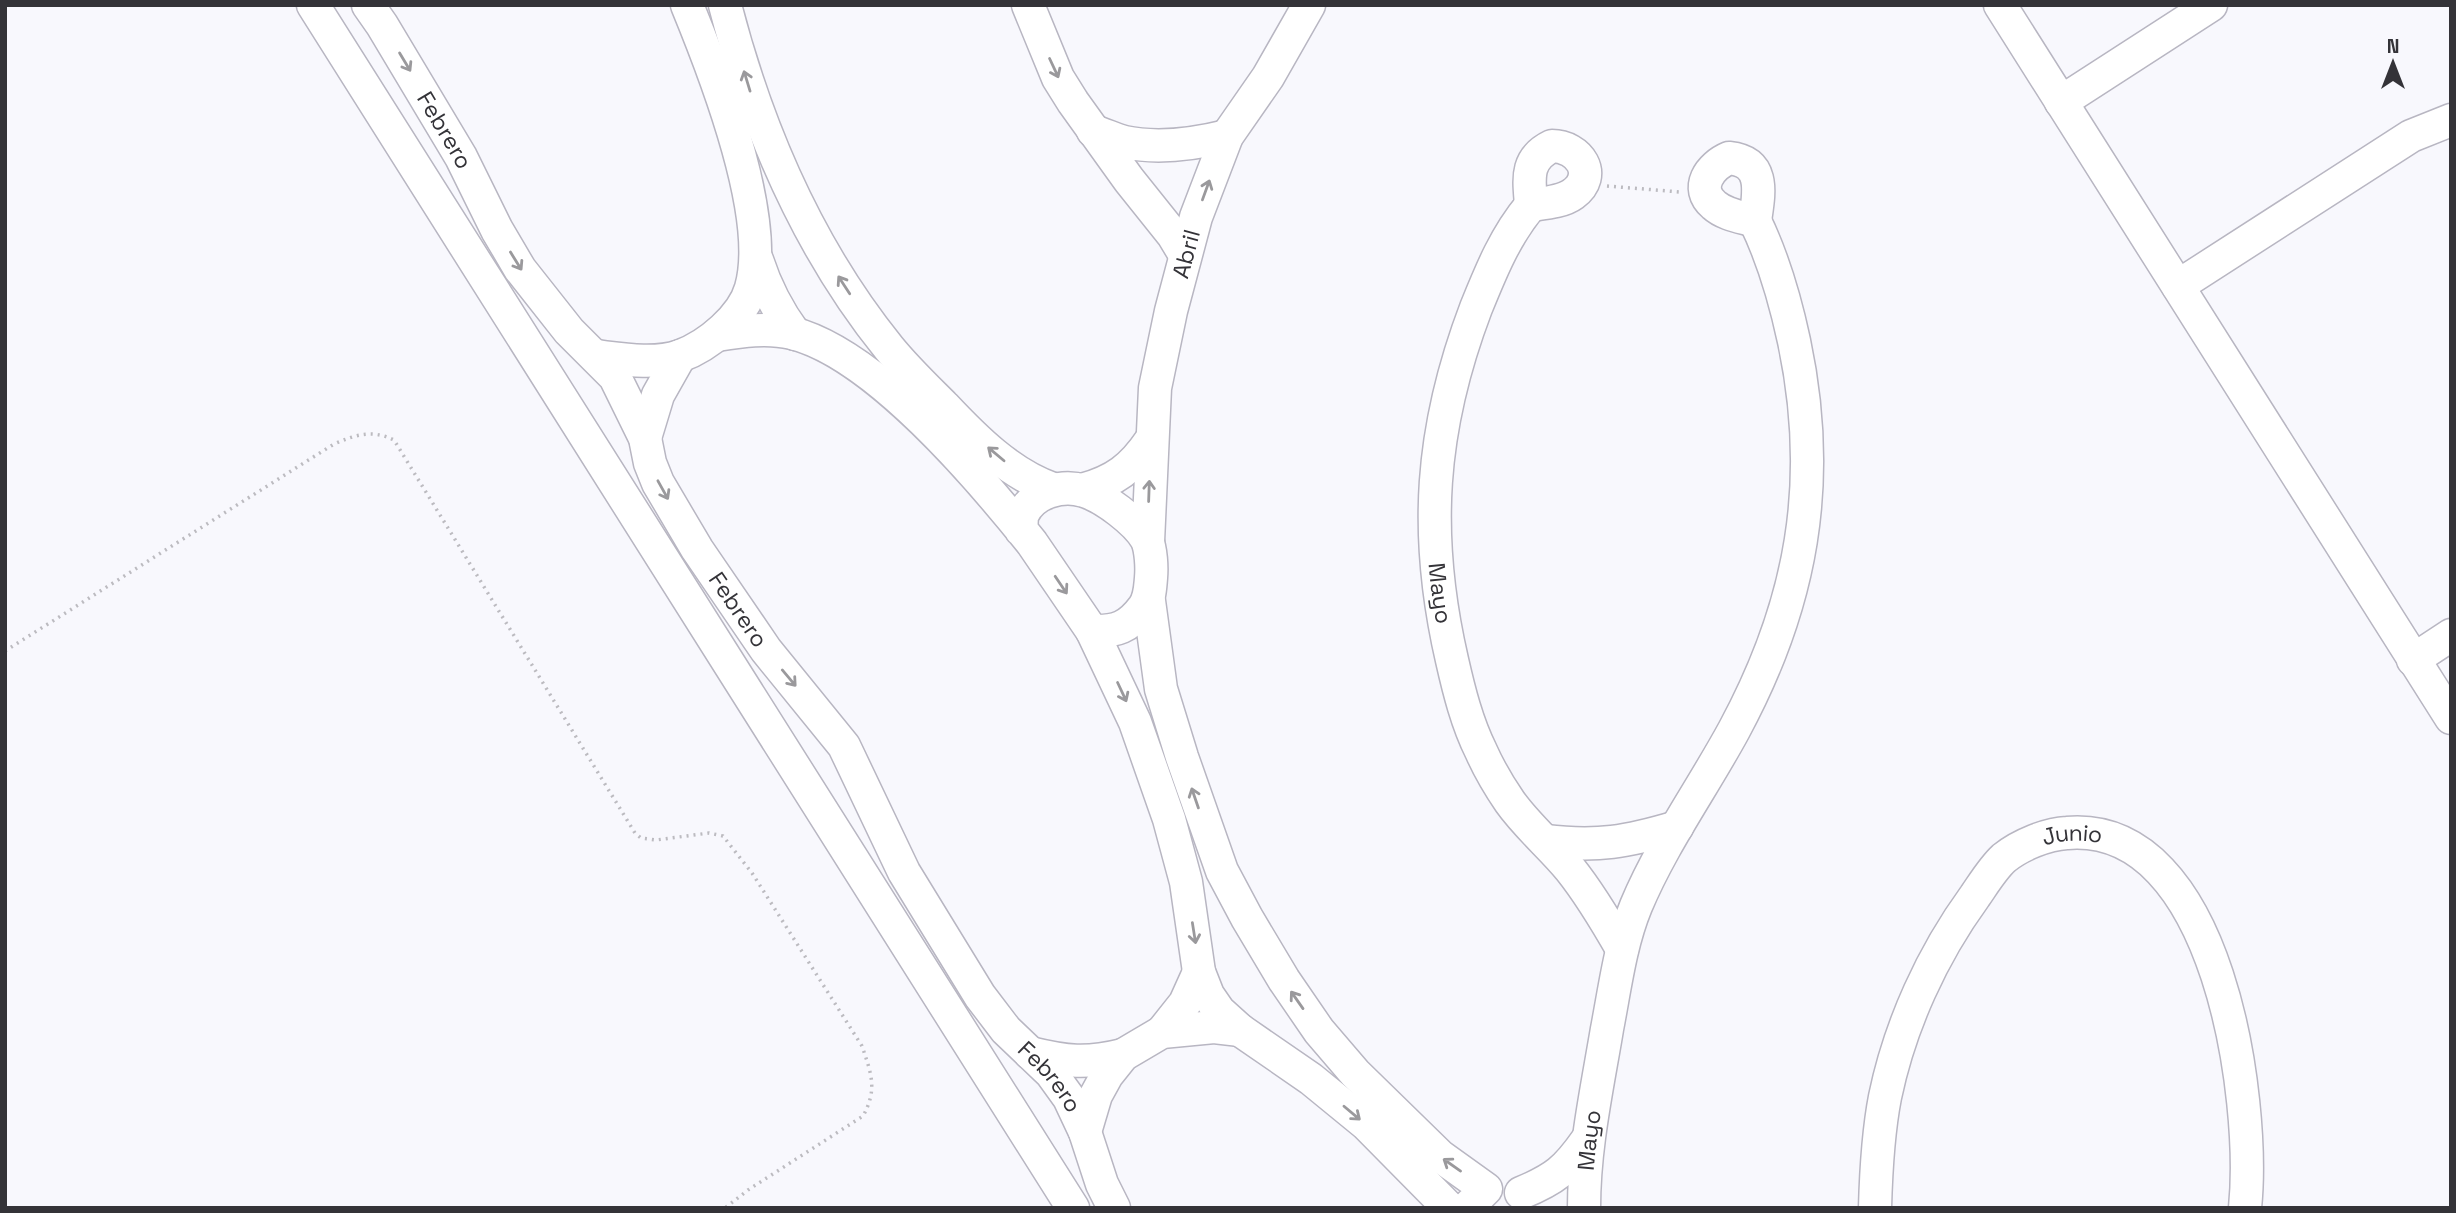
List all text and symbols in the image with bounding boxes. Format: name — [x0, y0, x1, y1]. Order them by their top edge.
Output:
north arrow — [2358, 28, 2428, 98]
text: N — [2387, 34, 2399, 59]
one-way arrow — [398, 52, 412, 72]
one-way arrow — [1048, 57, 1061, 79]
one-way arrow — [739, 70, 752, 92]
street label: Febrero — [410, 86, 479, 174]
one-way arrow — [1200, 180, 1213, 201]
street label: Abril — [1165, 226, 1207, 281]
one-way arrow — [508, 251, 523, 270]
one-way arrow — [837, 276, 851, 296]
one-way arrow — [987, 446, 1005, 462]
one-way arrow — [656, 479, 670, 499]
one-way arrow — [1143, 479, 1156, 502]
street label: Mayo — [1422, 561, 1459, 626]
street label: Febrero — [702, 566, 775, 653]
one-way arrow — [1054, 575, 1068, 594]
one-way arrow — [781, 669, 797, 687]
one-way arrow — [1115, 681, 1129, 702]
one-way arrow — [1188, 787, 1200, 809]
street label: Junio — [2038, 817, 2105, 852]
one-way arrow — [1188, 921, 1201, 944]
one-way arrow — [1290, 991, 1304, 1010]
street label: Febrero — [1012, 1034, 1089, 1117]
one-way arrow — [1343, 1105, 1361, 1121]
street label: Mayo — [1571, 1108, 1608, 1172]
one-way arrow — [1443, 1158, 1462, 1172]

